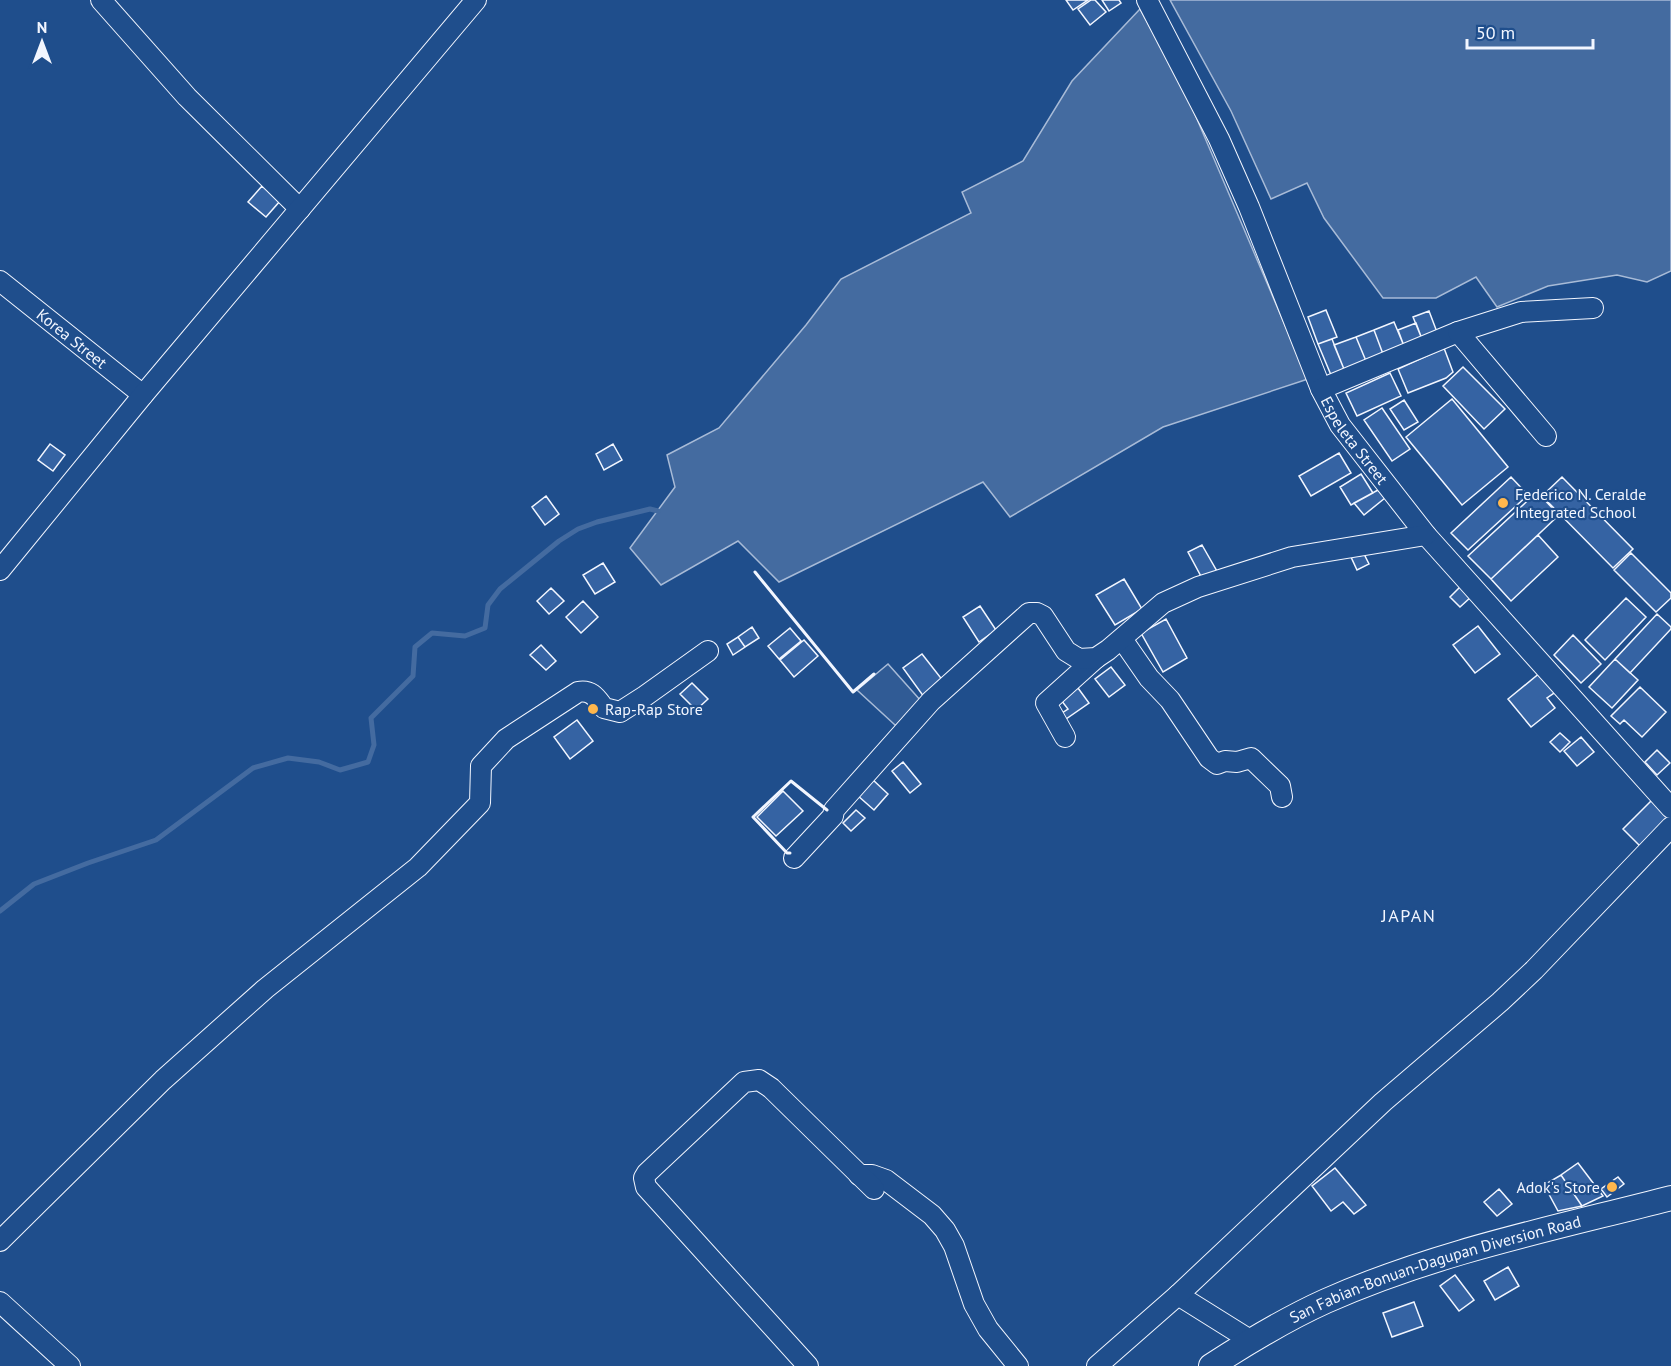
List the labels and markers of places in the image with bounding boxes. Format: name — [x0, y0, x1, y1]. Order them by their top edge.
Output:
place label: Federico N. Ceralde Integrated School — [1515, 484, 1646, 522]
marker: Federico N. Ceralde Integrated School — [1496, 496, 1510, 510]
place label: Rap-Rap Store — [605, 699, 703, 719]
marker: Rap-Rap Store — [586, 702, 600, 716]
place label: Adok's Store — [1516, 1177, 1600, 1197]
marker: Adok's Store — [1605, 1180, 1619, 1194]

